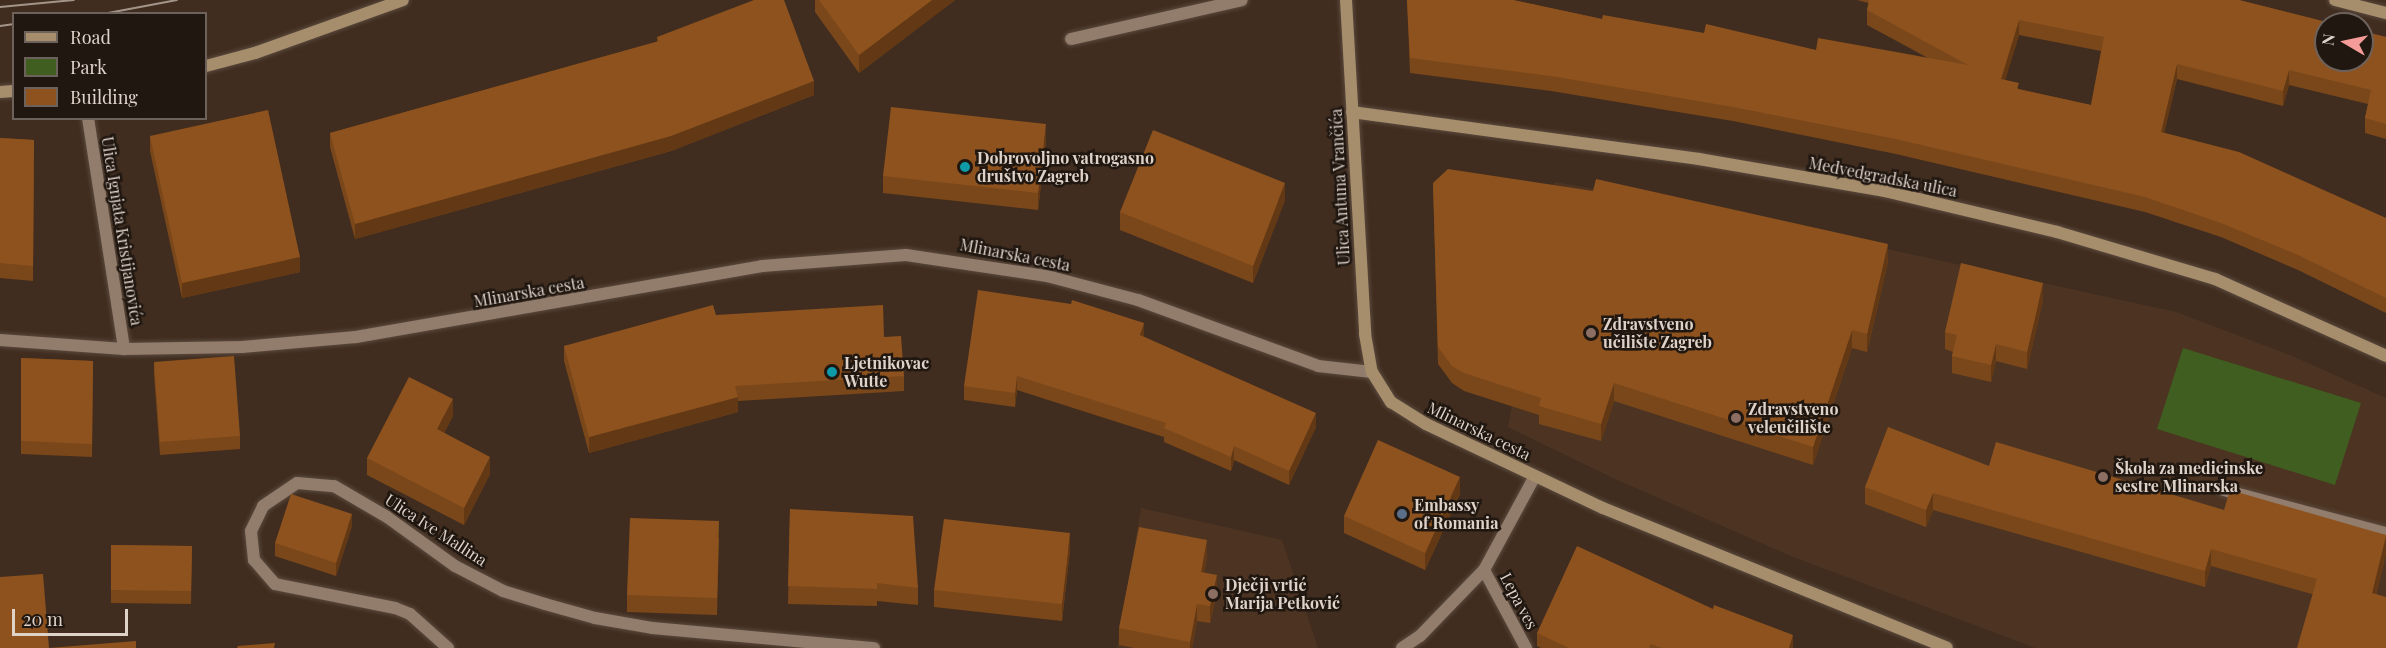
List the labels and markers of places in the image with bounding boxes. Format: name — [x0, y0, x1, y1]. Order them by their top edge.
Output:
place label: Dobrovoljno vatrogasno društvo Zagreb — [977, 148, 1154, 186]
marker: Dobrovoljno vatrogasno društvo Zagreb — [958, 160, 972, 174]
place label: Zdravstveno učilište Zagreb — [1603, 314, 1712, 352]
marker: Zdravstveno učilište Zagreb — [1584, 326, 1598, 340]
place label: Ljetnikovac Wutte — [844, 353, 929, 391]
marker: Ljetnikovac Wutte — [825, 365, 839, 379]
place label: Zdravstveno veleučilište — [1748, 399, 1838, 437]
marker: Zdravstveno veleučilište — [1729, 411, 1743, 425]
place label: Škola za medicinske sestre Mlinarska — [2115, 458, 2263, 496]
marker: Škola za medicinske sestre Mlinarska — [2096, 470, 2110, 484]
place label: Embassy of Romania — [1414, 495, 1498, 533]
marker: Embassy of Romania — [1395, 507, 1409, 521]
place label: Dječji vrtić Marija Petković — [1225, 575, 1340, 613]
marker: Dječji vrtić Marija Petković — [1206, 587, 1220, 601]

